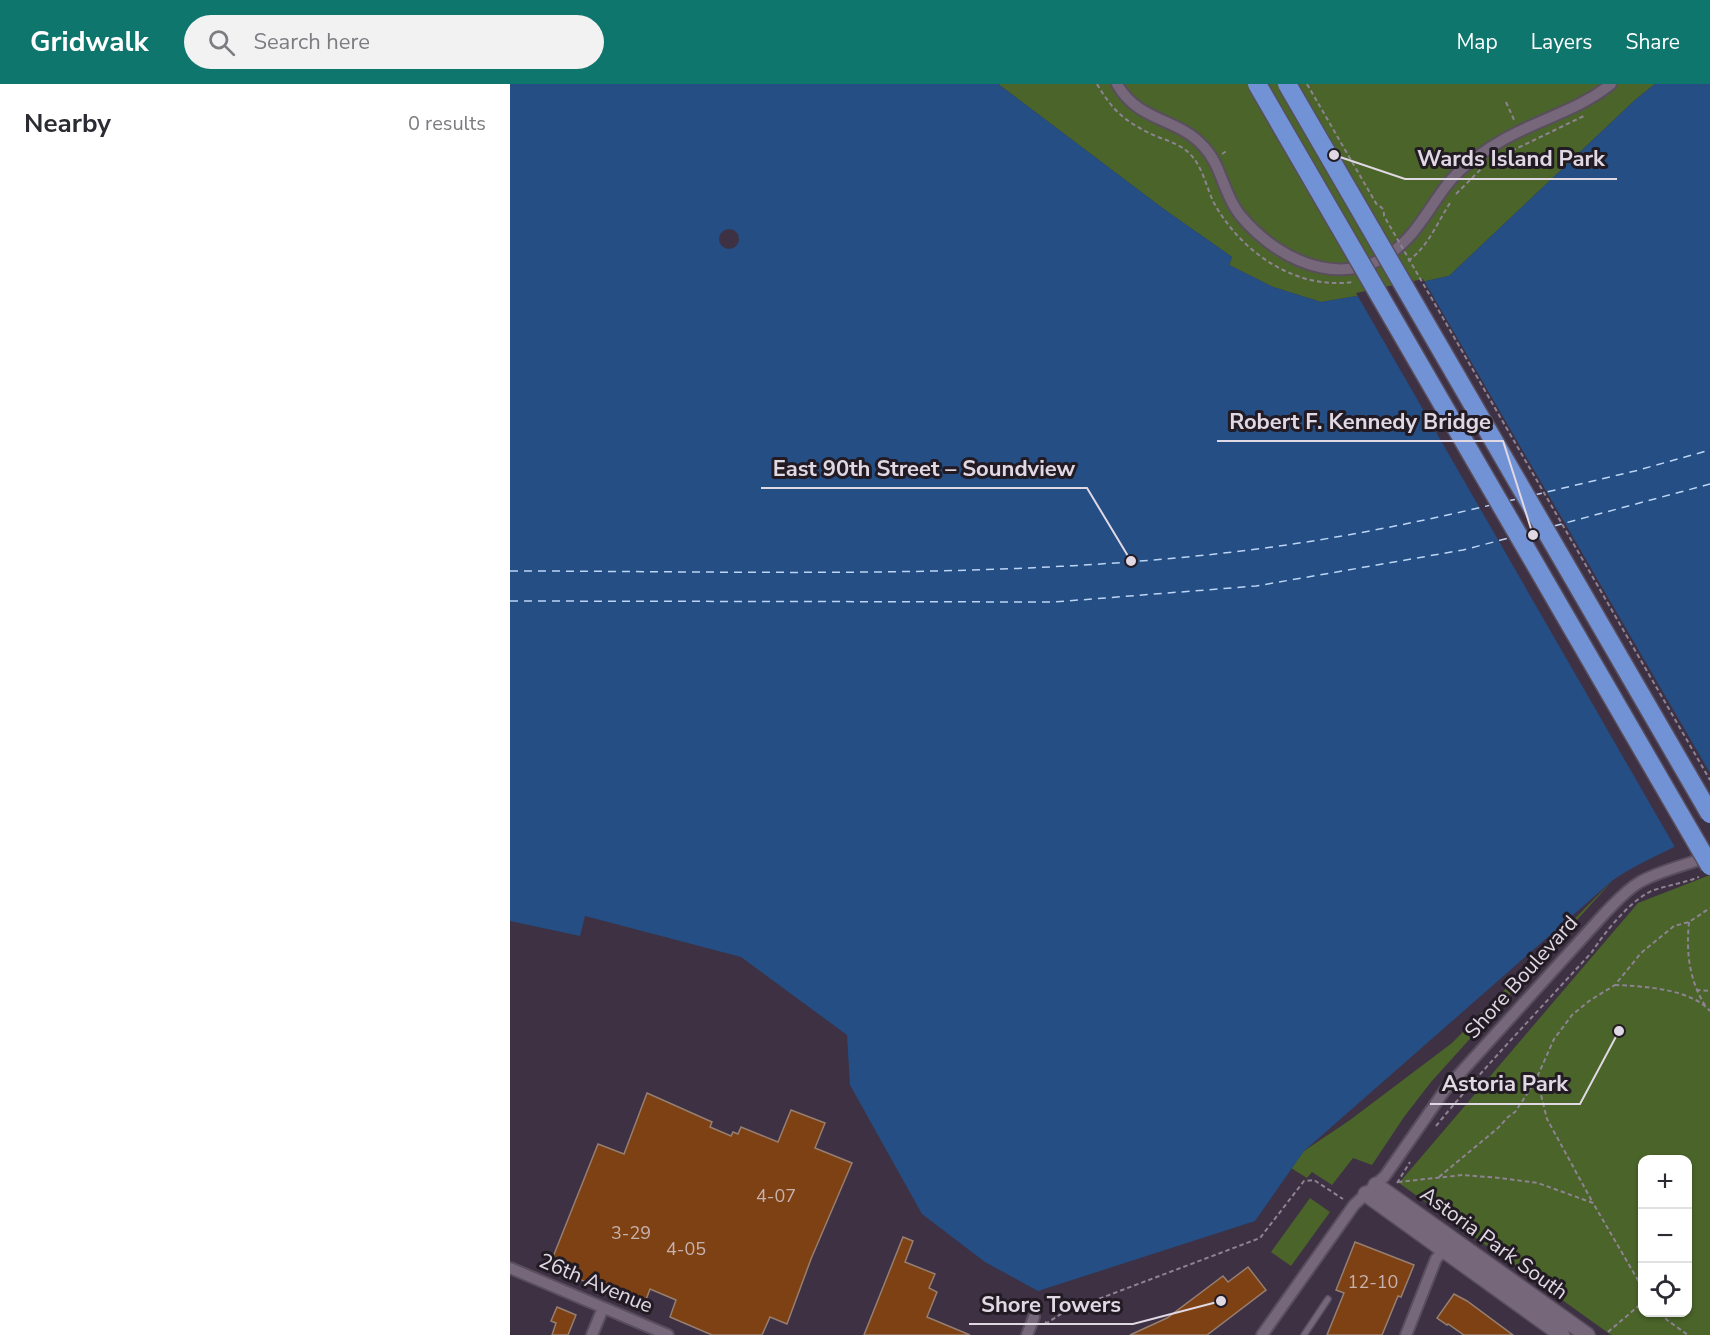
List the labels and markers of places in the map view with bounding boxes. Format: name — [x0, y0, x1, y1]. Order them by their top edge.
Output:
callout: Wards Island Park — [1405, 139, 1617, 179]
callout: Robert F. Kennedy Bridge — [1217, 401, 1503, 441]
callout: East 90th Street – Soundview — [761, 448, 1087, 488]
callout: Astoria Park — [1430, 1064, 1580, 1104]
callout: Shore Towers — [969, 1284, 1133, 1324]

